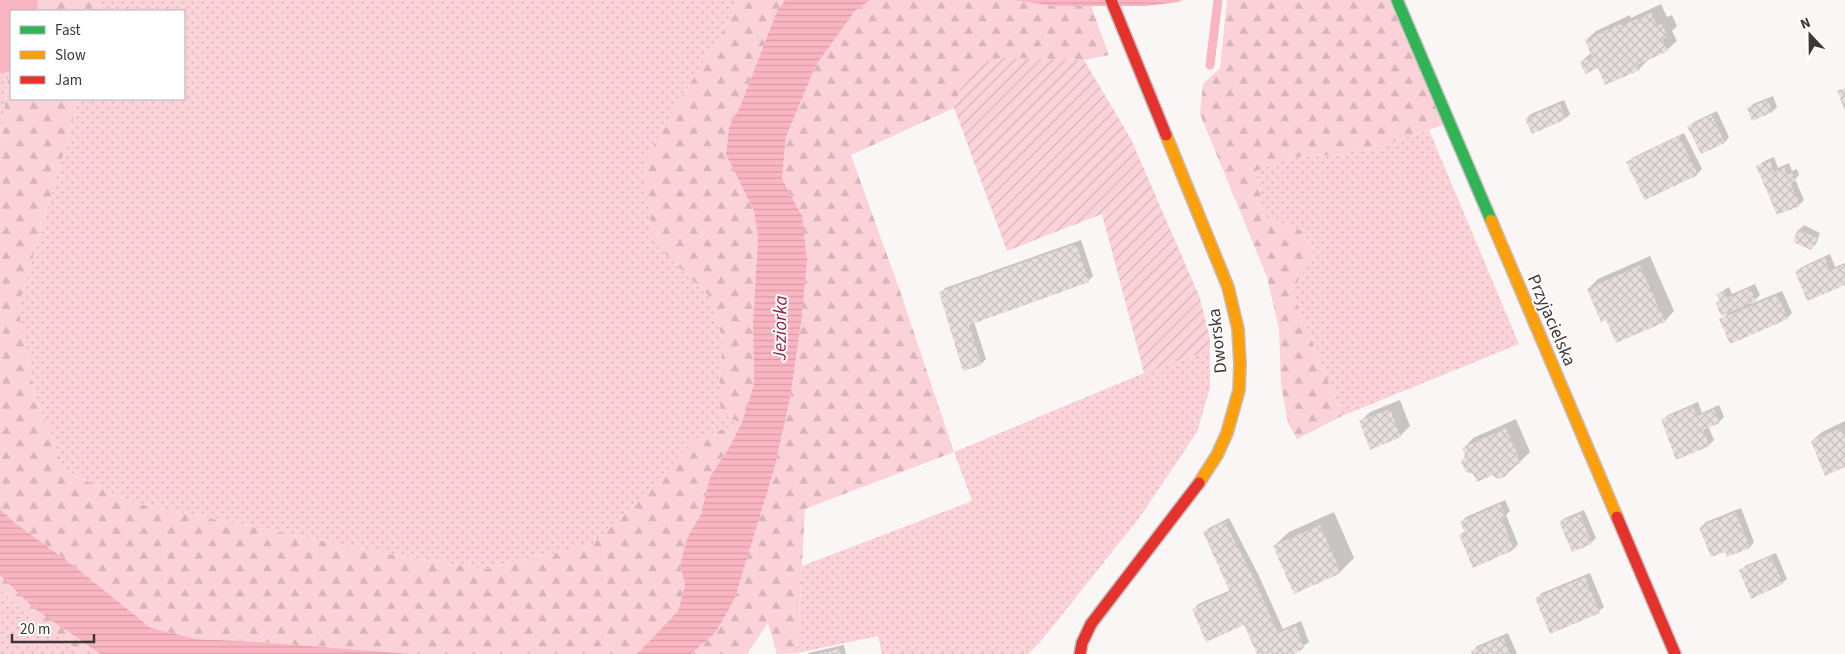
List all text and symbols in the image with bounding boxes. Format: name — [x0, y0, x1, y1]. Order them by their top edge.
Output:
legend — [10, 10, 185, 100]
north arrow — [1785, 10, 1835, 60]
text: N — [1797, 13, 1814, 35]
text: Fast — [55, 20, 81, 41]
text: Slow — [55, 45, 86, 66]
text: Jam — [55, 70, 82, 91]
street label: Przyjacielska — [1521, 271, 1582, 370]
water label: Jeziorka — [766, 295, 795, 362]
street label: Dworska — [1202, 307, 1233, 375]
scale bar — [12, 612, 95, 644]
text: 20 m — [20, 619, 50, 640]

